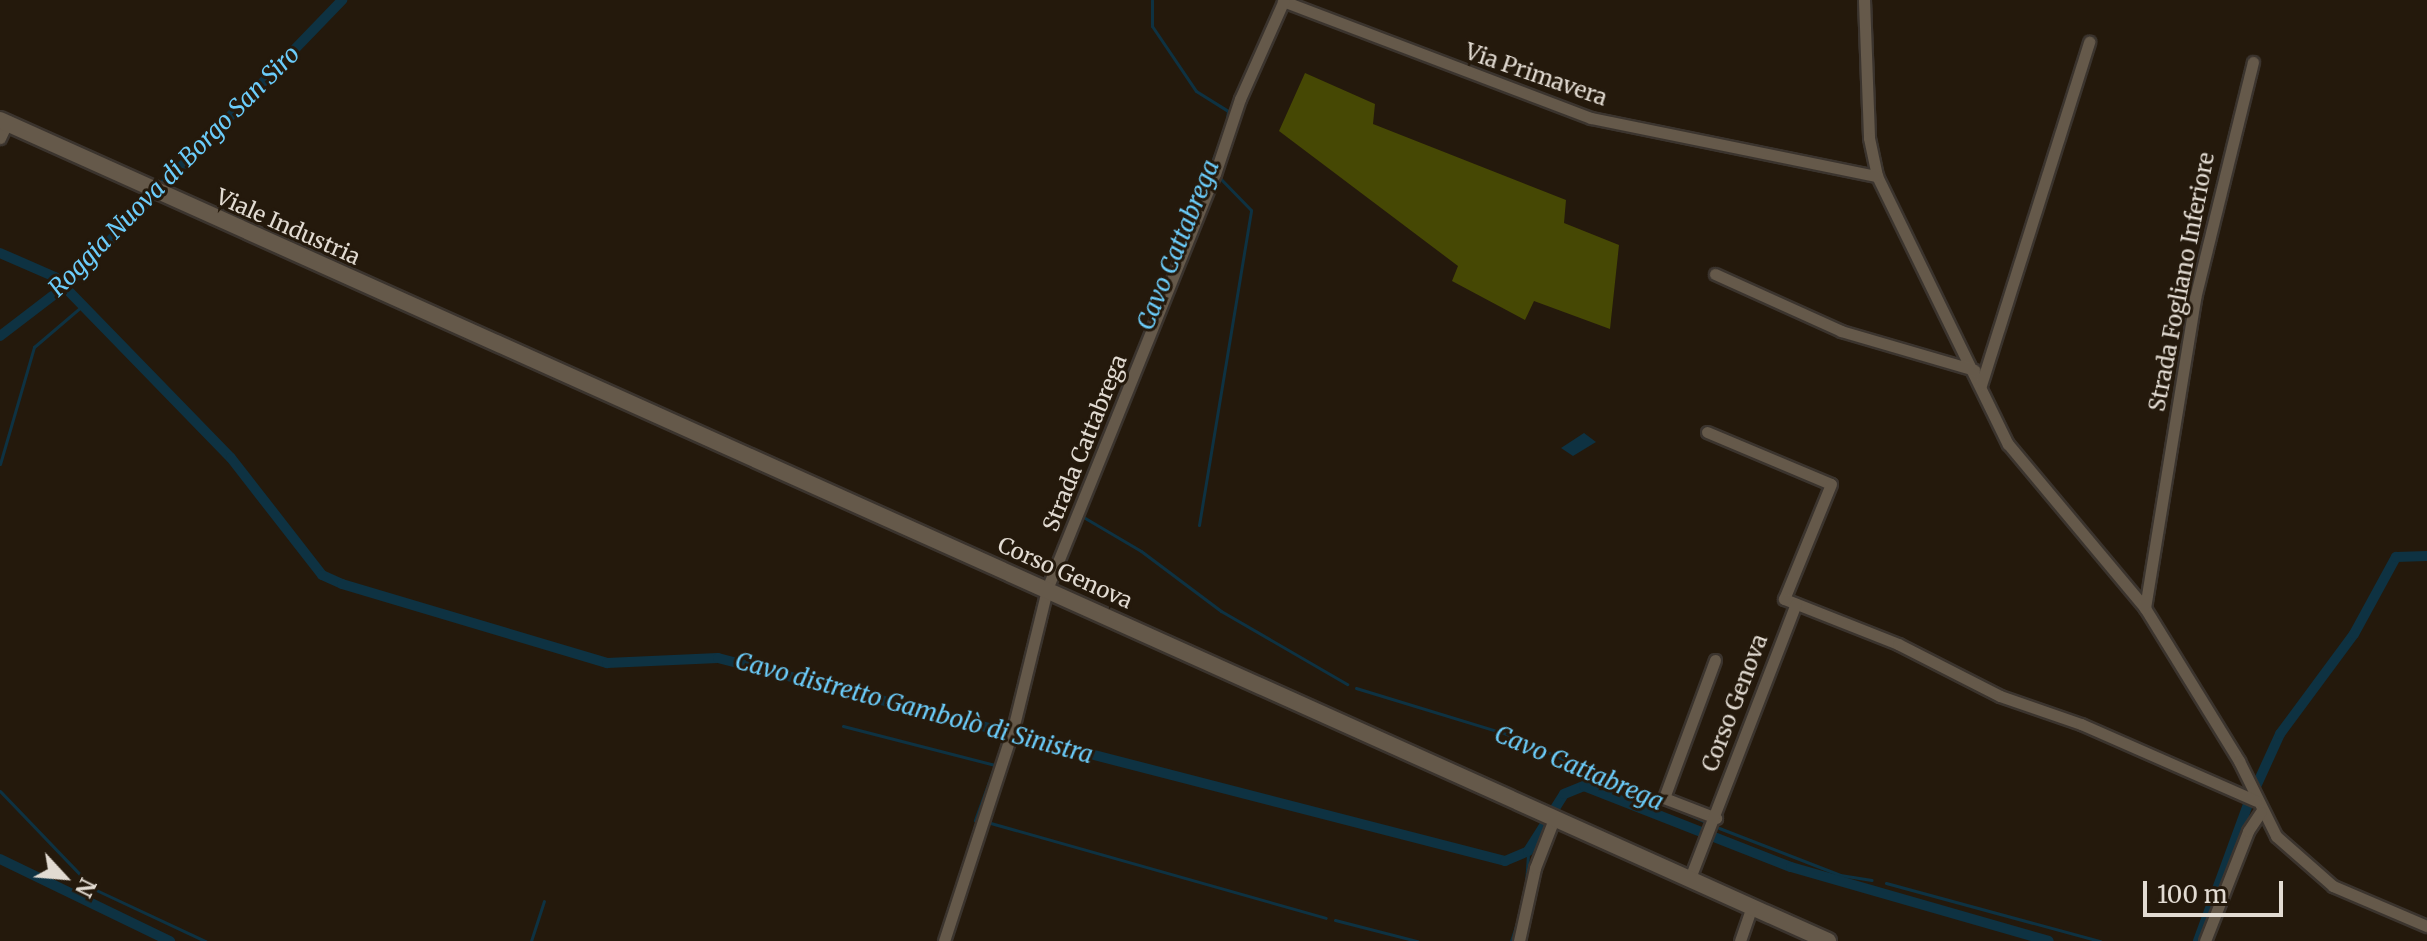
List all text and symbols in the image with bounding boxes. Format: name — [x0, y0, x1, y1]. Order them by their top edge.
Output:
street label: Via Primavera — [1462, 38, 1610, 112]
water label: Roggia Nuova di Borgo San Siro — [43, 40, 305, 302]
street label: Strada Fogliano Inferiore — [2144, 150, 2220, 414]
water label: Cavo Cattabrega — [1131, 156, 1225, 334]
street label: Viale Industria — [212, 183, 364, 271]
street label: Strada Cattabrega — [1038, 351, 1132, 535]
street label: Corso Genova — [994, 532, 1136, 614]
street label: Corso Genova — [1697, 631, 1773, 775]
water label: Cavo distretto Gambolò di Sinistra — [732, 646, 1096, 770]
water label: Cavo Cattabrega — [1490, 719, 1668, 817]
north arrow — [24, 837, 104, 917]
scale bar — [2147, 865, 2287, 915]
text: N — [69, 874, 102, 901]
text: 100 m — [2157, 879, 2227, 910]

